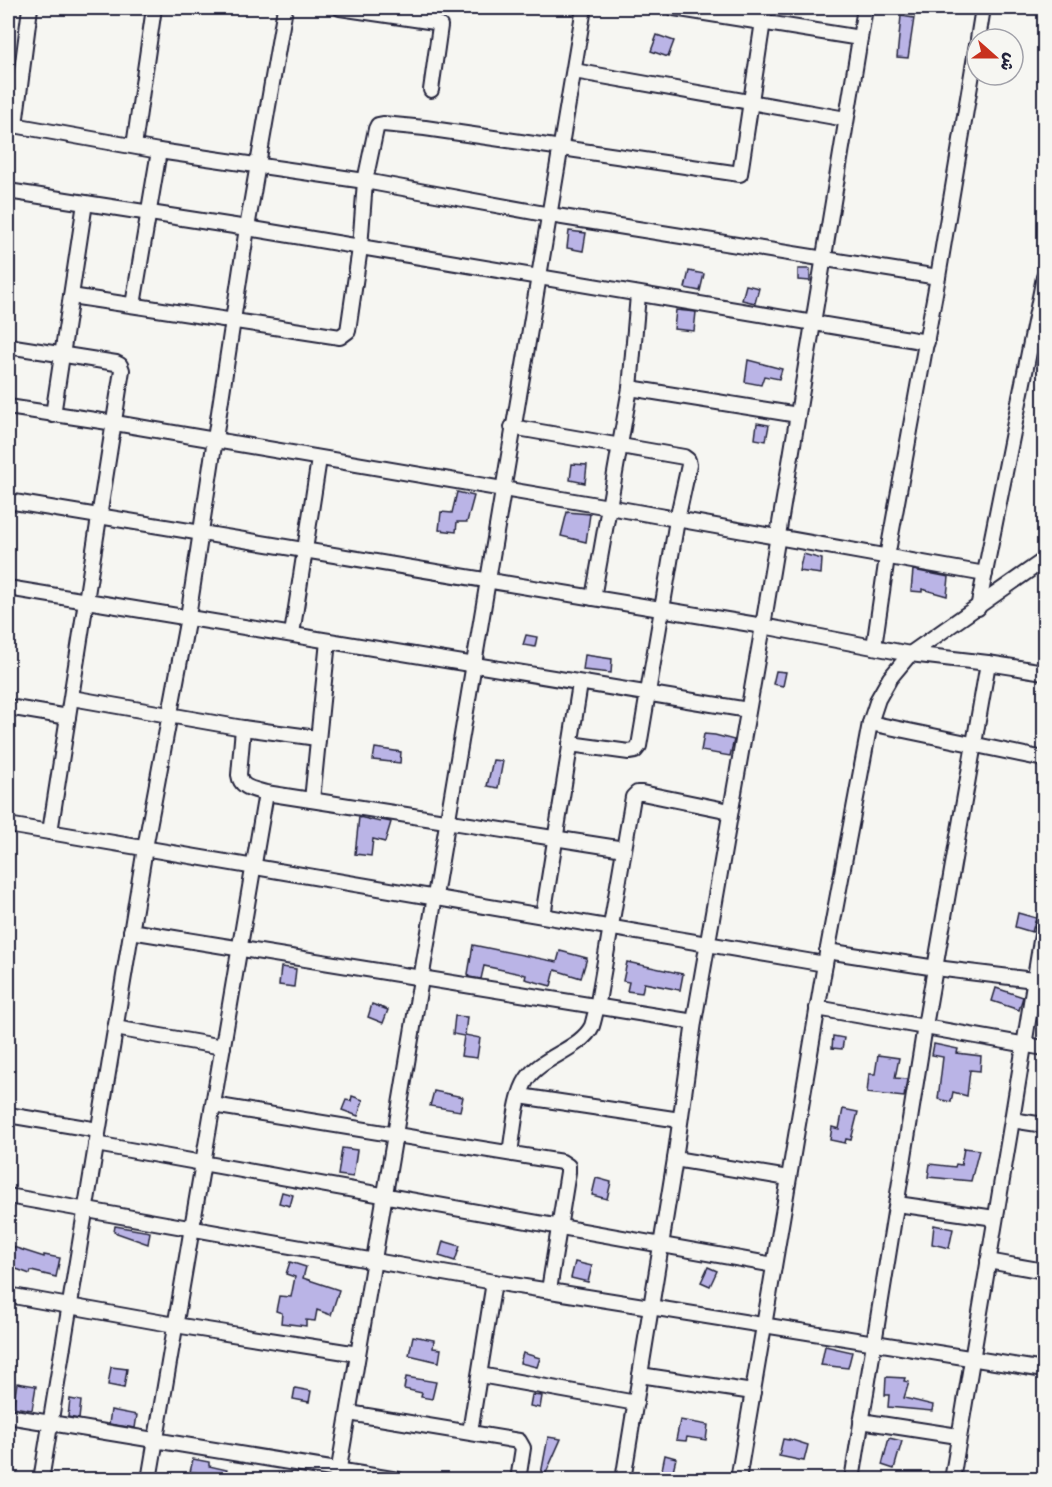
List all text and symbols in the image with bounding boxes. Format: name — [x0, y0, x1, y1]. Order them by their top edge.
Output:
north arrow — [965, 27, 1025, 87]
text: ش — [993, 49, 1022, 75]

